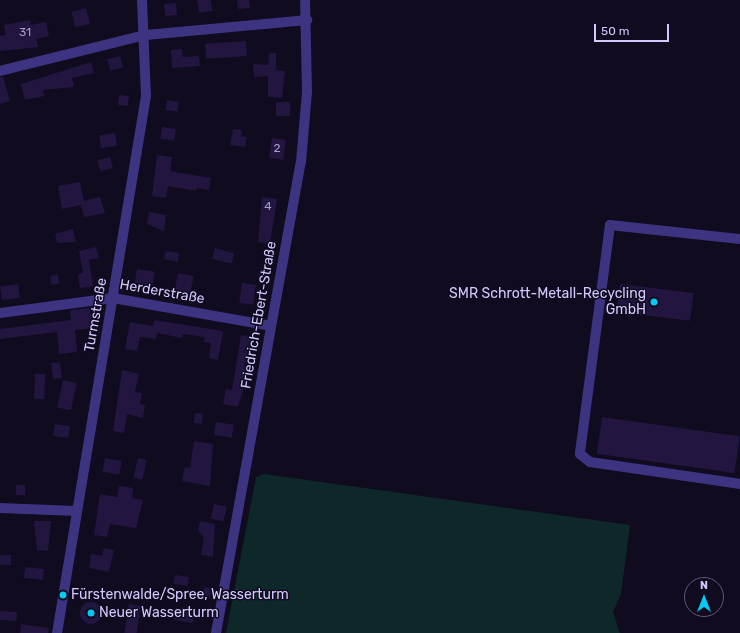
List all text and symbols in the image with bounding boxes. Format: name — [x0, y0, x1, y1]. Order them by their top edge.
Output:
scale bar — [596, 16, 671, 42]
text: 50 m — [601, 24, 629, 38]
house number: 31 — [19, 26, 31, 40]
house number: 2 — [273, 142, 281, 156]
house number: 4 — [264, 200, 272, 214]
street label: Friedrich-Ebert-Straße — [238, 240, 280, 390]
street label: Herderstraße — [118, 276, 206, 308]
street label: Turmstraße — [81, 277, 111, 353]
place label: SMR Schrott-Metall-Recycling GmbH — [449, 286, 646, 318]
marker: SMR Schrott-Metall-Recycling GmbH — [649, 297, 659, 307]
north arrow — [684, 577, 724, 617]
text: N — [700, 579, 708, 592]
place label: Fürstenwalde/Spree, Wasserturm — [71, 587, 289, 603]
marker: Fürstenwalde/Spree, Wasserturm — [58, 590, 68, 600]
place label: Neuer Wasserturm — [99, 605, 219, 621]
marker: Neuer Wasserturm — [86, 608, 96, 618]

